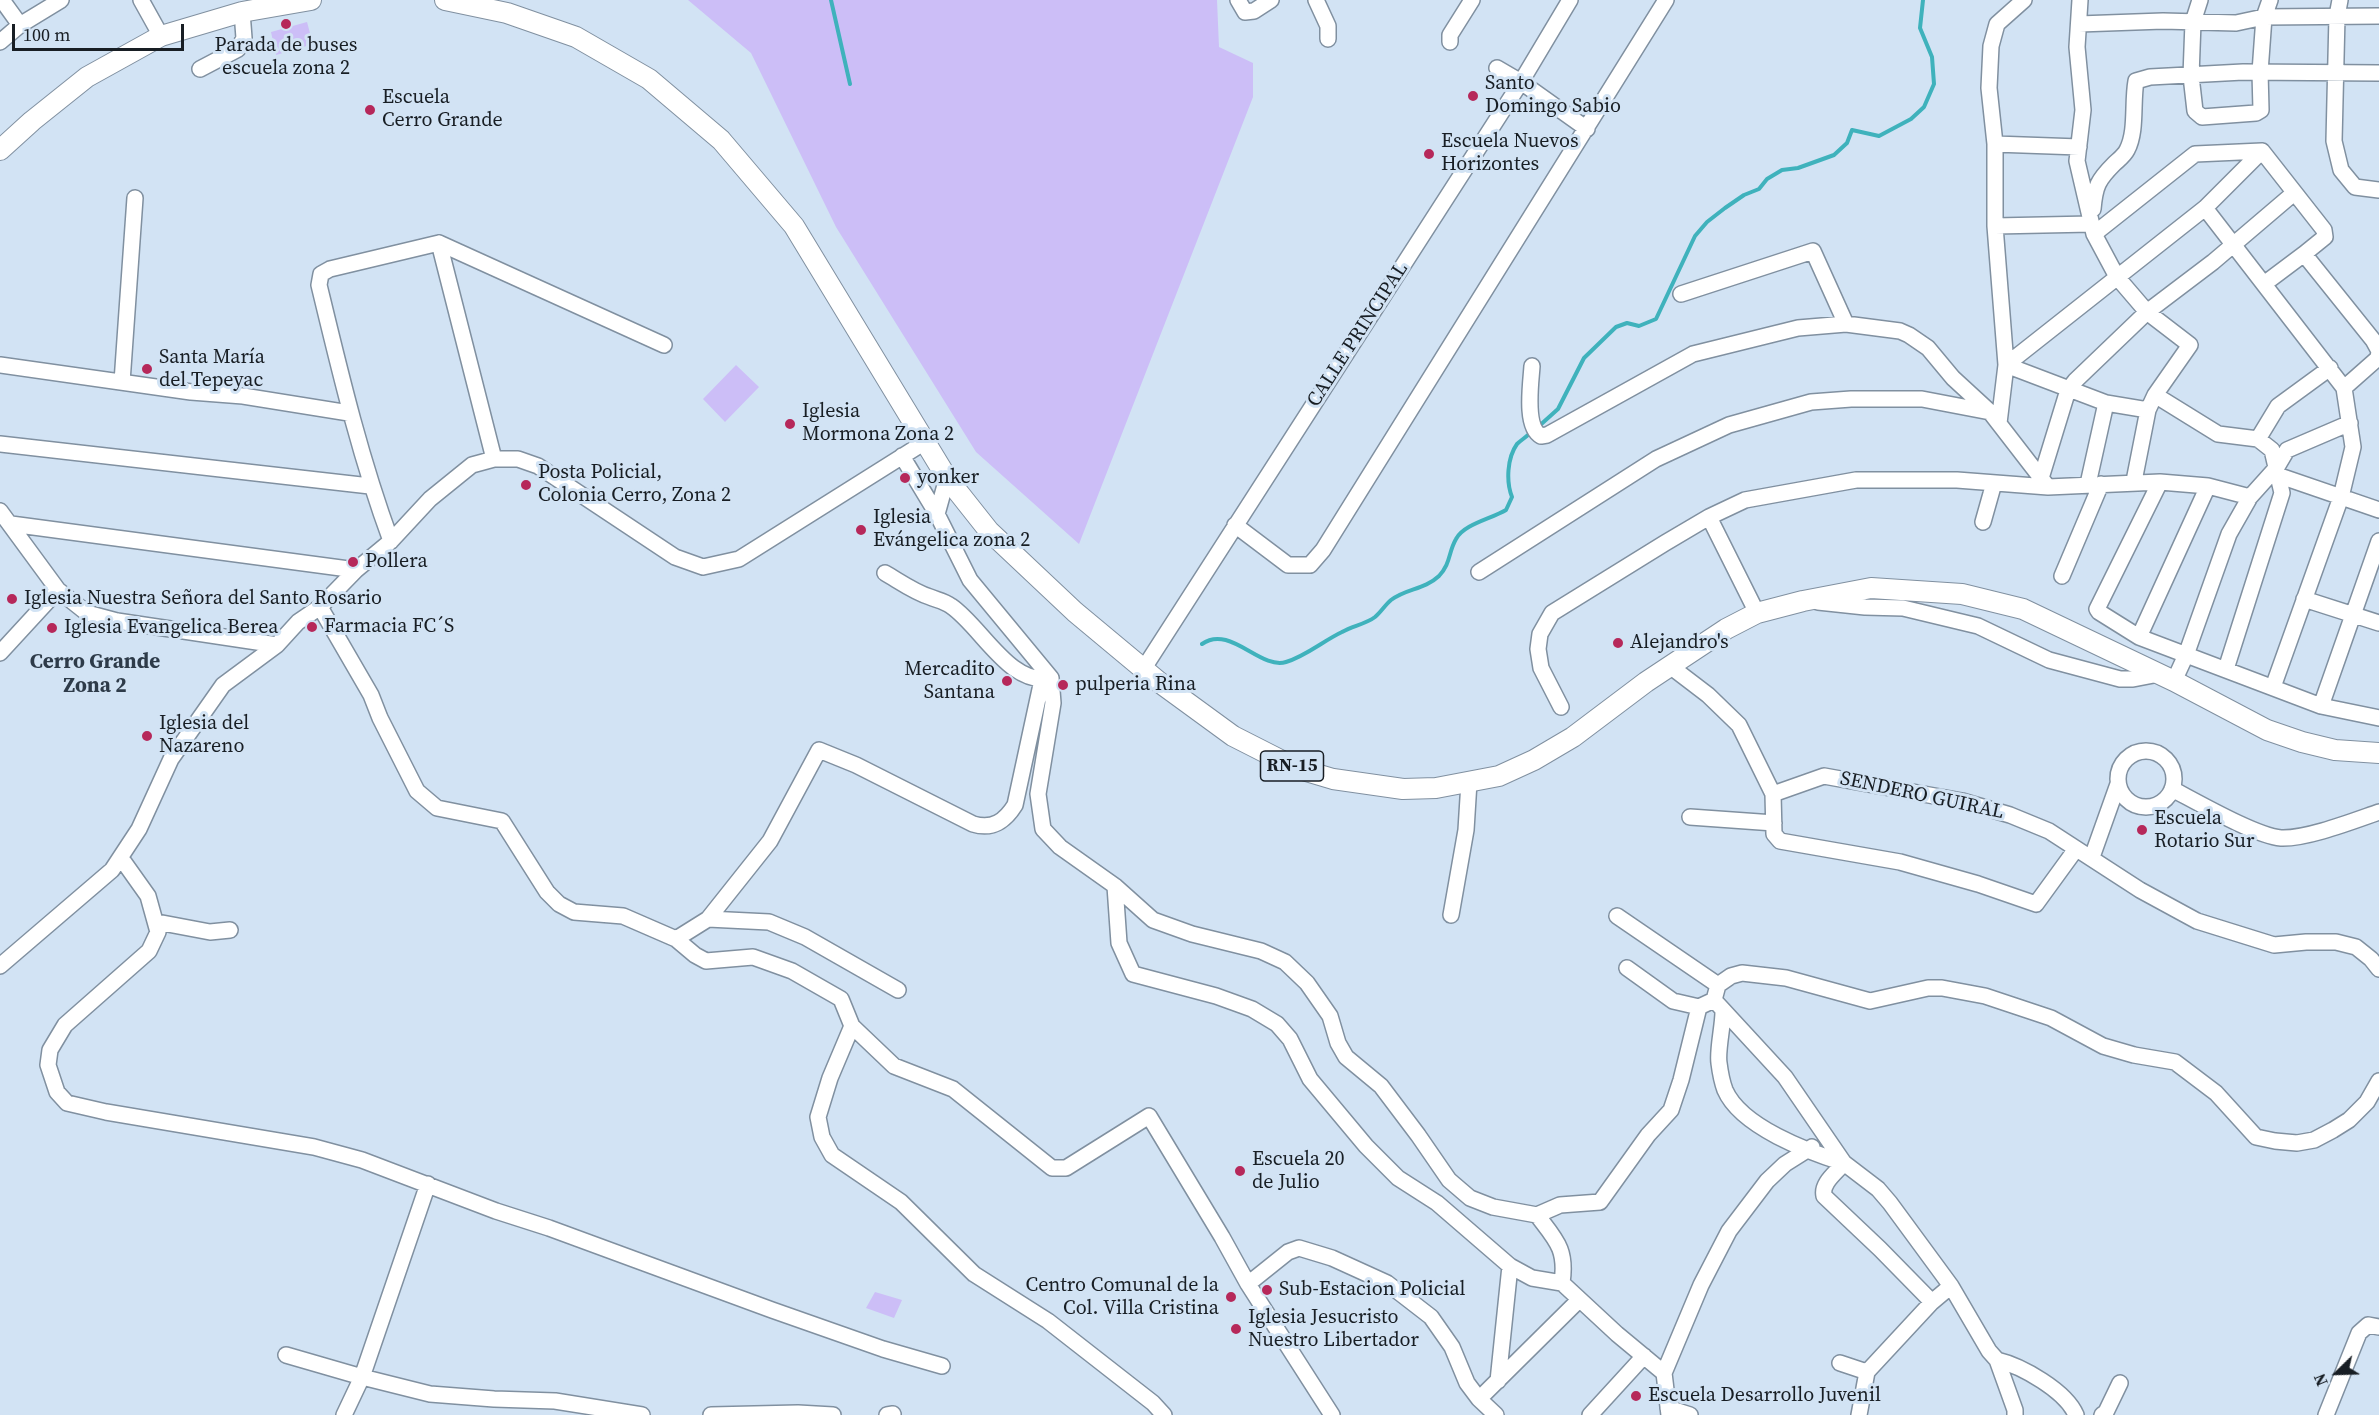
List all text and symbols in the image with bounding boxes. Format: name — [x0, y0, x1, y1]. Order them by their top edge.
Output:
scale bar — [15, 12, 188, 50]
marker: Parada de buses escuela zona 2 — [279, 17, 293, 31]
text: 100 m — [23, 22, 70, 47]
place label: Parada de buses escuela zona 2 — [214, 34, 358, 81]
place label: Santo Domingo Sabio — [1485, 72, 1621, 119]
place label: Escuela Cerro Grande — [382, 86, 503, 133]
marker: Santo Domingo Sabio — [1466, 89, 1480, 103]
marker: Escuela Cerro Grande — [363, 103, 377, 117]
place label: Escuela Nuevos Horizontes — [1441, 130, 1579, 177]
marker: Escuela Nuevos Horizontes — [1422, 147, 1436, 161]
street label: CALLE PRINCIPAL — [1302, 258, 1414, 412]
place label: Santa María del Tepeyac — [159, 346, 265, 393]
marker: Santa María del Tepeyac — [140, 362, 154, 376]
place label: Iglesia Mormona Zona 2 — [802, 400, 954, 447]
marker: Iglesia Mormona Zona 2 — [783, 417, 797, 431]
place label: Posta Policial, Colonia Cerro, Zona 2 — [538, 461, 731, 508]
place label: yonker — [917, 466, 979, 490]
marker: yonker — [898, 471, 912, 485]
marker: Posta Policial, Colonia Cerro, Zona 2 — [519, 478, 533, 492]
place label: Iglesia Evángelica zona 2 — [873, 506, 1030, 553]
marker: Iglesia Evángelica zona 2 — [854, 523, 868, 537]
place label: Pollera — [365, 550, 428, 574]
marker: Pollera — [346, 555, 360, 569]
place label: Iglesia Nuestra Señora del Santo Rosario — [24, 587, 382, 611]
marker: Iglesia Nuestra Señora del Santo Rosario — [5, 592, 19, 606]
place label: Farmacia FC´S — [324, 615, 454, 639]
place label: Iglesia Evangelica Berea — [64, 616, 278, 640]
marker: Farmacia FC´S — [305, 620, 319, 634]
marker: Iglesia Evangelica Berea — [45, 621, 59, 635]
place label: Alejandro's — [1630, 631, 1729, 655]
marker: Alejandro's — [1611, 636, 1625, 650]
district label: Cerro Grande Zona 2 — [30, 650, 160, 700]
place label: Mercadito Santana — [904, 658, 995, 705]
place label: pulperia Rina — [1075, 673, 1196, 697]
marker: Mercadito Santana — [1000, 674, 1014, 688]
marker: pulperia Rina — [1056, 678, 1070, 692]
place label: Iglesia del Nazareno — [159, 712, 249, 759]
marker: Iglesia del Nazareno — [140, 729, 154, 743]
road number: RN-15 — [1260, 751, 1324, 781]
street label: SENDERO GUIRAL — [1838, 767, 2006, 825]
place label: Escuela Rotario Sur — [2154, 807, 2254, 854]
marker: Escuela Rotario Sur — [2135, 823, 2149, 837]
place label: Escuela 20 de Julio — [1252, 1148, 1345, 1195]
marker: Escuela 20 de Julio — [1233, 1164, 1247, 1178]
place label: Centro Comunal de la Col. Villa Cristina — [1026, 1274, 1219, 1321]
place label: Sub-Estacion Policial — [1279, 1278, 1466, 1302]
marker: Sub-Estacion Policial — [1260, 1283, 1274, 1297]
marker: Centro Comunal de la Col. Villa Cristina — [1224, 1290, 1238, 1304]
place label: Iglesia Jesucristo Nuestro Libertador — [1248, 1306, 1419, 1353]
marker: Iglesia Jesucristo Nuestro Libertador — [1229, 1322, 1243, 1336]
north arrow — [2307, 1343, 2367, 1403]
text: N — [2308, 1370, 2333, 1390]
place label: Escuela Desarrollo Juvenil — [1648, 1384, 1881, 1408]
marker: Escuela Desarrollo Juvenil — [1629, 1389, 1643, 1403]

